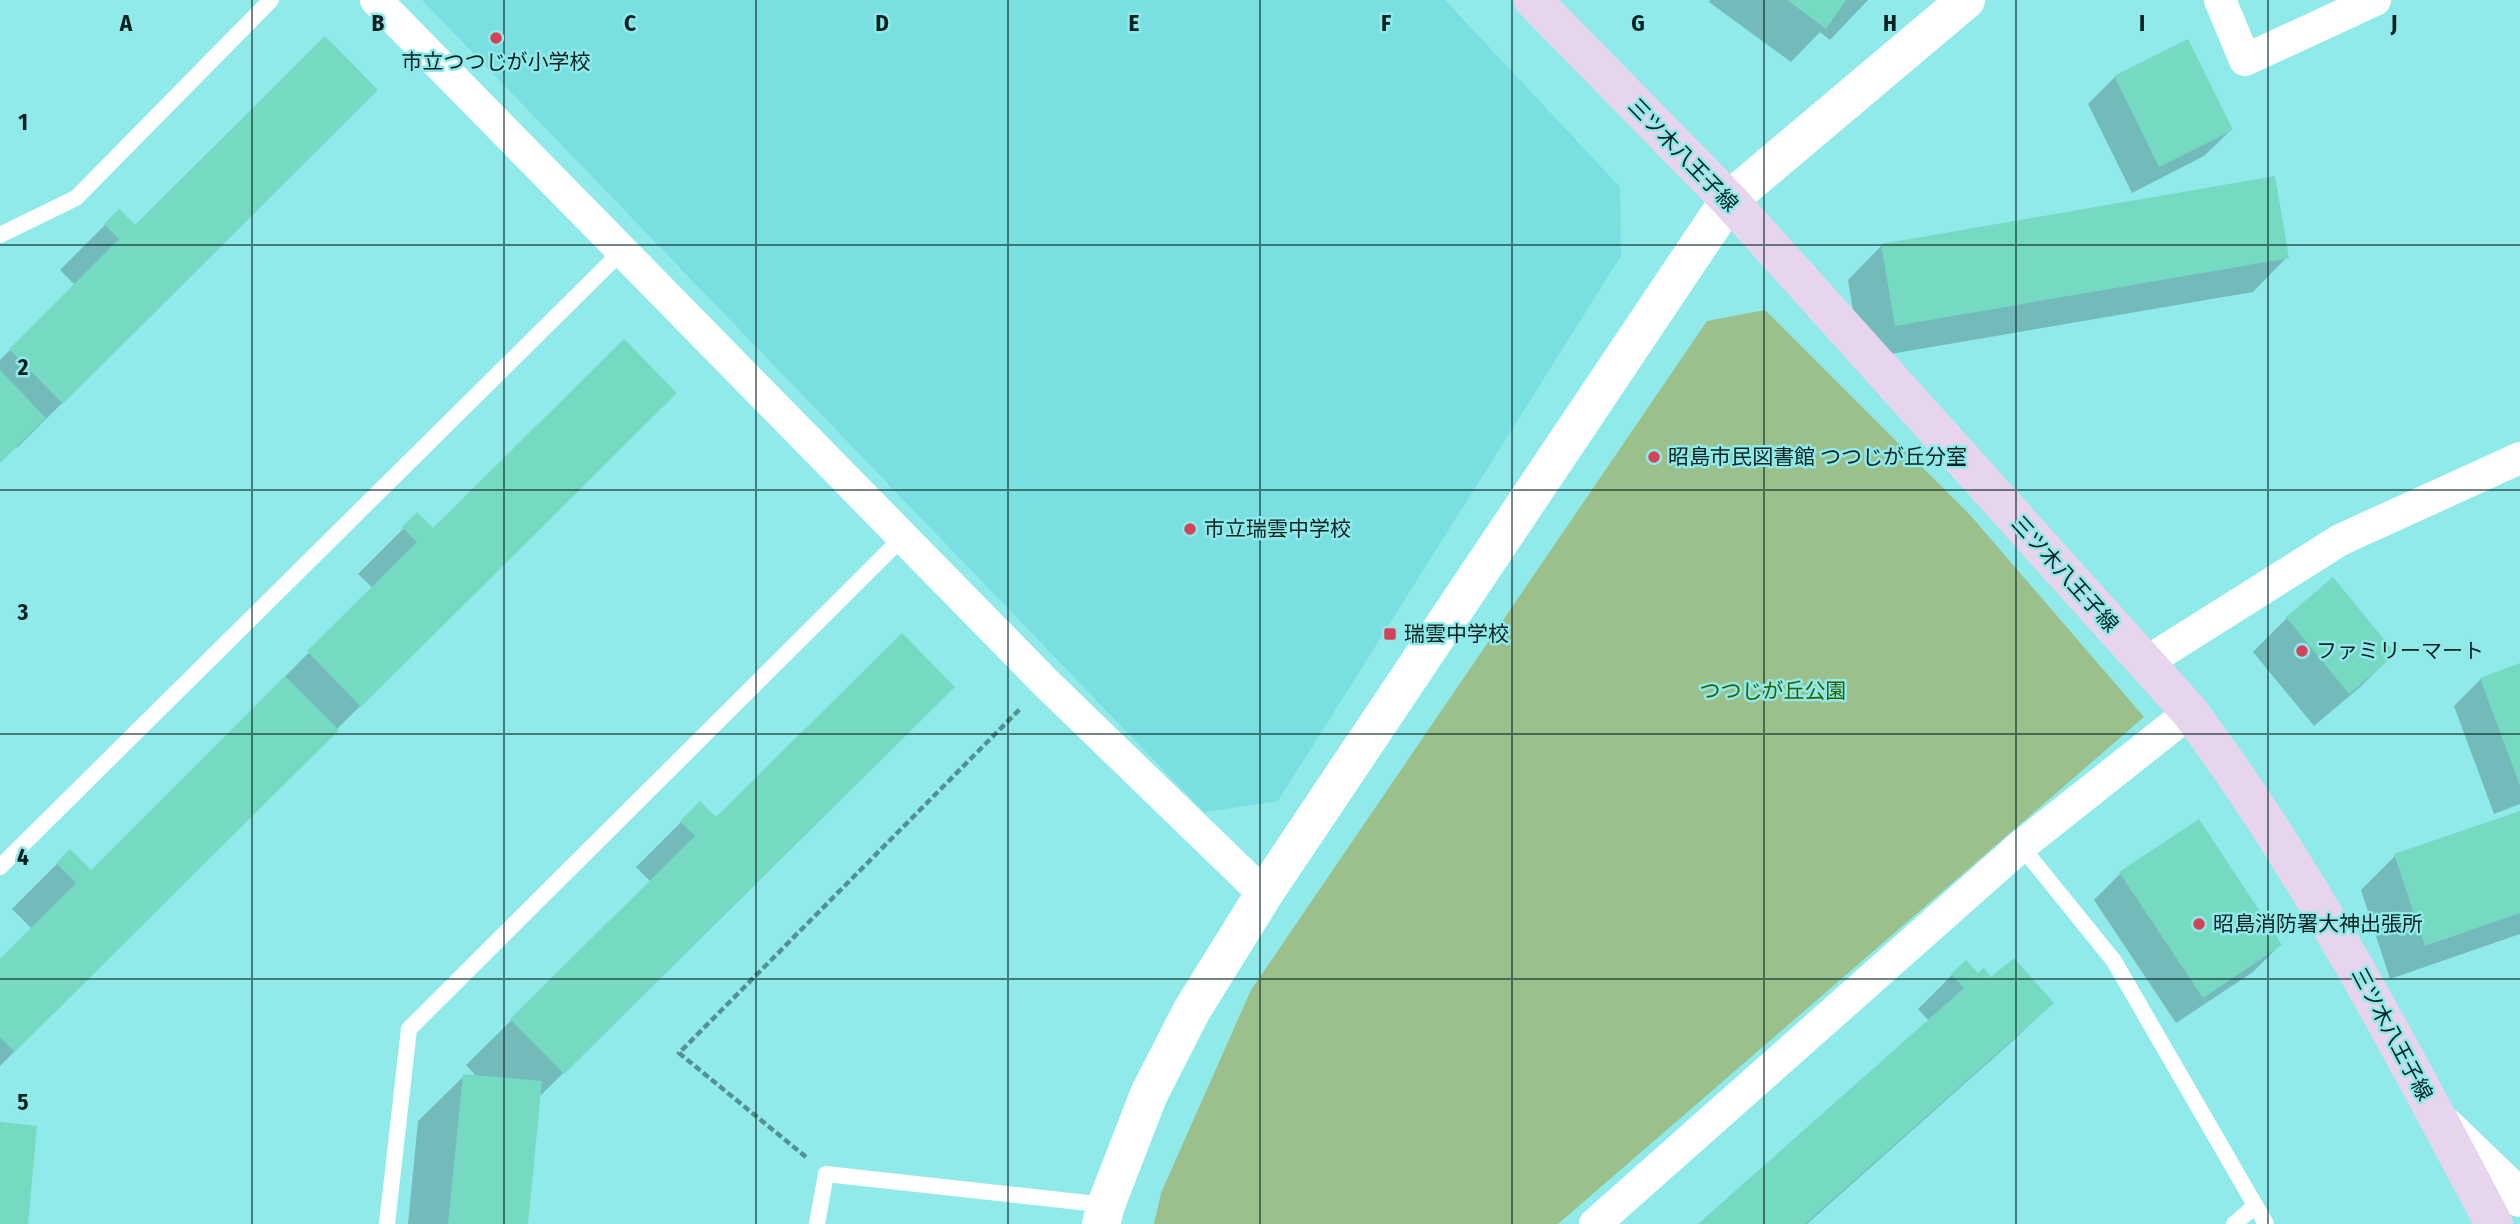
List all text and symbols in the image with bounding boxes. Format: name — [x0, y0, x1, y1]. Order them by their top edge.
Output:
text: A — [119, 9, 133, 37]
text: B — [372, 9, 385, 37]
text: C — [624, 9, 636, 37]
text: D — [875, 9, 889, 37]
text: E — [1129, 9, 1140, 37]
text: F — [1381, 9, 1391, 37]
text: G — [1631, 9, 1645, 37]
text: H — [1883, 9, 1897, 37]
text: I — [2139, 9, 2145, 37]
text: J — [2390, 9, 2397, 37]
marker: 市立つつじが小学校 — [488, 30, 504, 46]
place label: 市立つつじが小学校 — [402, 49, 591, 75]
street label: 三ツ木八王子線 — [1623, 93, 1743, 217]
text: 1 — [18, 108, 28, 136]
text: 2 — [17, 353, 29, 381]
place label: 昭島市民図書館 つつじが丘分室 — [1668, 444, 1967, 470]
marker: 昭島市民図書館 つつじが丘分室 — [1646, 449, 1662, 465]
street label: 三ツ木八王子線 — [2006, 511, 2124, 637]
place label: 市立瑞雲中学校 — [1204, 516, 1351, 542]
marker: 市立瑞雲中学校 — [1182, 521, 1198, 537]
text: 3 — [17, 598, 29, 626]
place label: 瑞雲中学校 — [1404, 621, 1509, 647]
marker: 瑞雲中学校 — [1382, 626, 1398, 642]
place label: ファミリーマート — [2316, 638, 2484, 664]
marker: ファミリーマート — [2294, 643, 2310, 659]
park label: つつじが丘公園 — [1700, 678, 1847, 704]
text: 4 — [17, 843, 29, 871]
place label: 昭島消防署大神出張所 — [2213, 911, 2423, 937]
marker: 昭島消防署大神出張所 — [2191, 916, 2207, 932]
street label: 三ツ木八王子線 — [2346, 963, 2438, 1105]
text: 5 — [17, 1088, 29, 1116]

